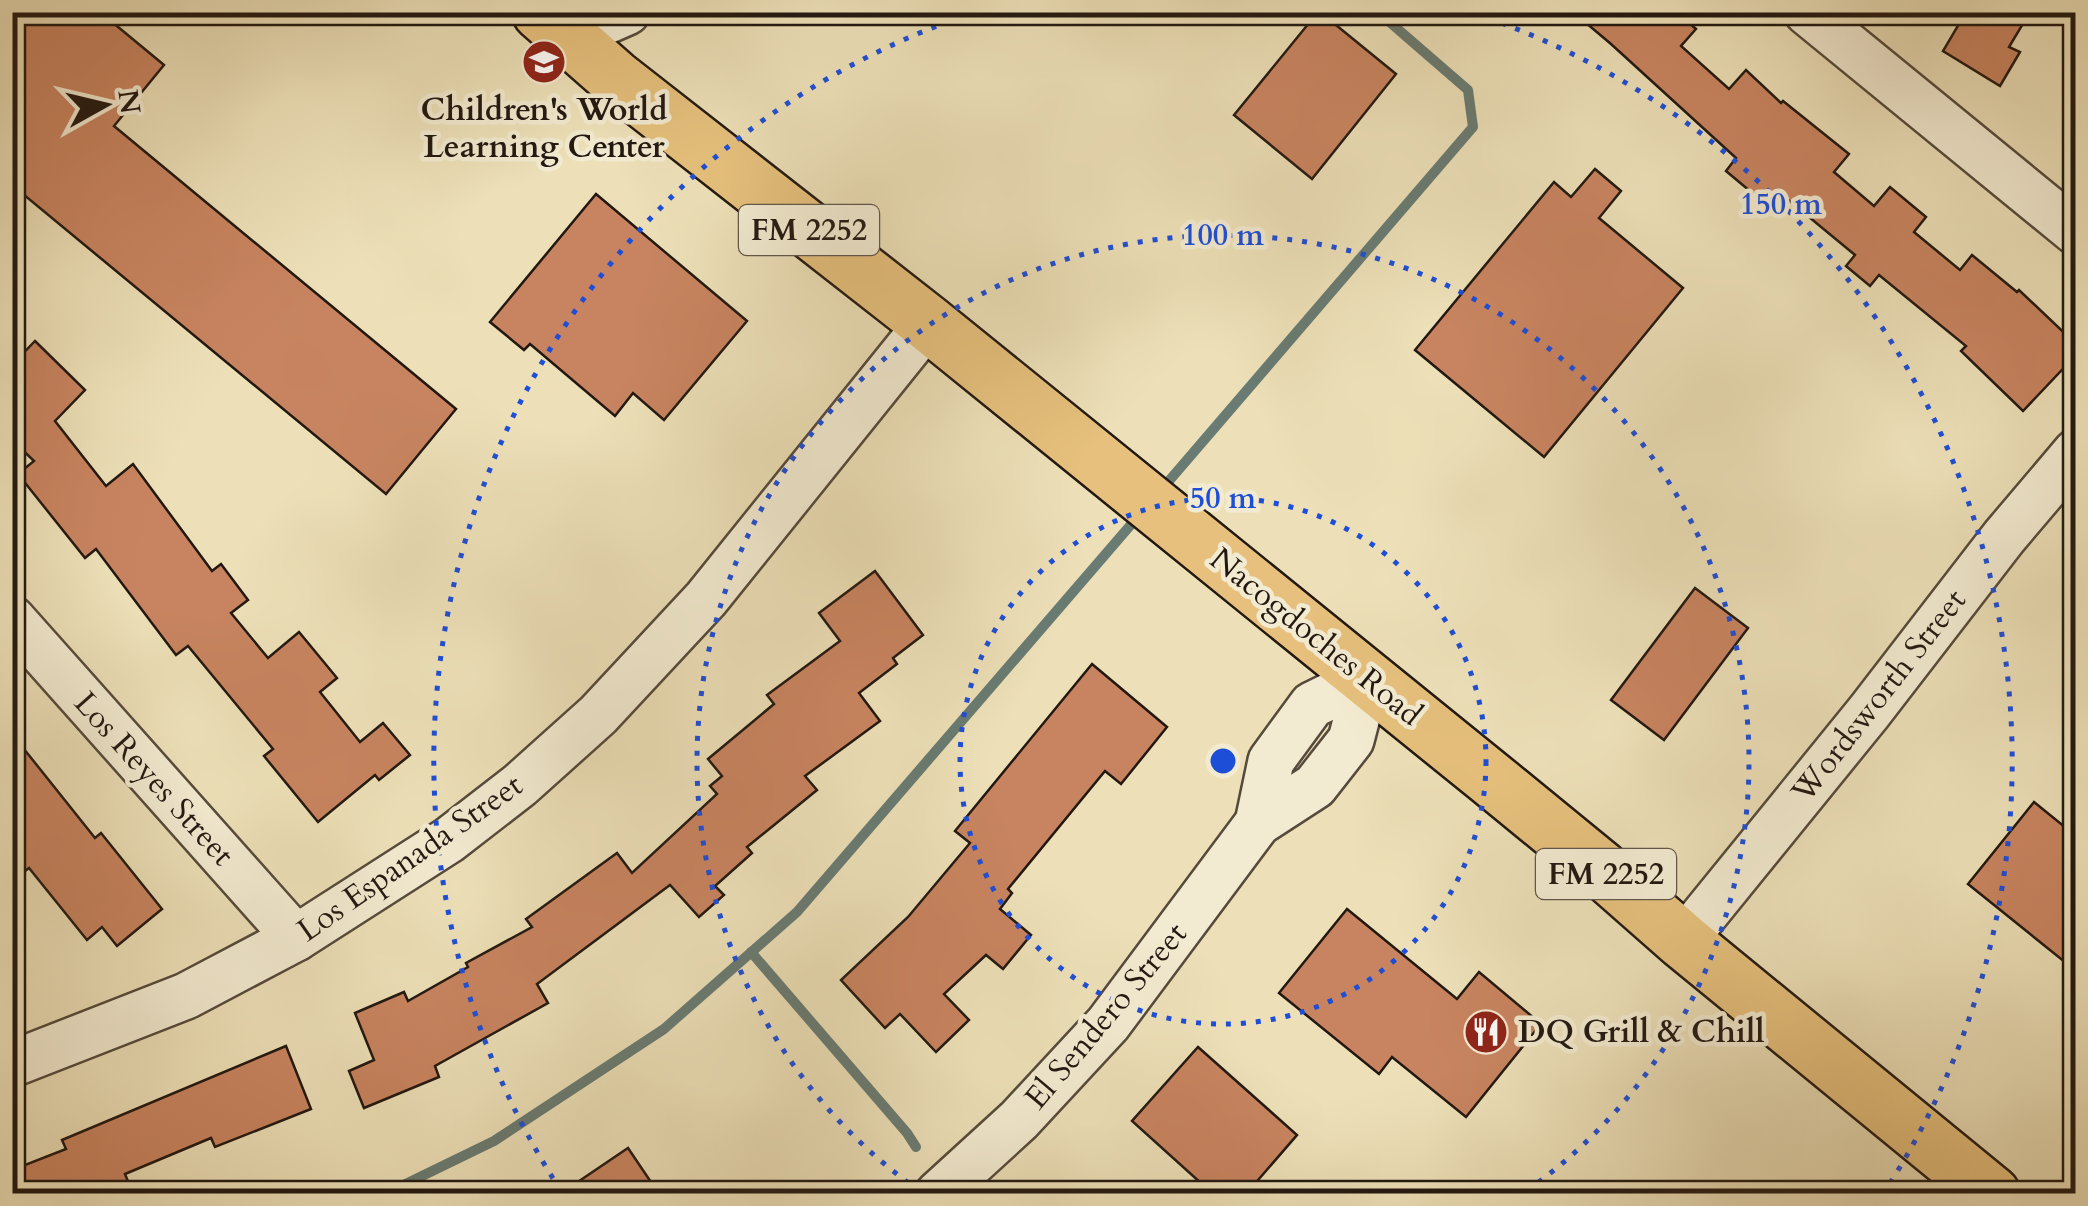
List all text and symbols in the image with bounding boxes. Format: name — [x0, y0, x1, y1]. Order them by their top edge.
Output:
school or university icon: Children's World Learning Center — [521, 39, 567, 85]
north arrow — [55, 55, 155, 155]
text: N — [108, 87, 149, 116]
place label: Children's World Learning Center — [421, 88, 667, 169]
text: 150 m — [1740, 184, 1822, 225]
road number: FM 2252 — [739, 205, 879, 255]
text: 100 m — [1182, 215, 1264, 256]
text: 50 m — [1190, 478, 1257, 519]
street label: Nacogdoches Road — [1201, 538, 1431, 736]
street label: Wordsworth Street — [1781, 580, 1976, 813]
street label: Los Reyes Street — [64, 682, 244, 876]
centre of rings — [1205, 743, 1241, 779]
street label: Los Espanada Street — [289, 764, 531, 952]
road number: FM 2252 — [1536, 849, 1676, 899]
street label: El Sendero Street — [1015, 913, 1197, 1119]
restaurant icon: DQ Grill & Chill — [1463, 1009, 1509, 1055]
place label: DQ Grill & Chill — [1518, 1010, 1765, 1054]

